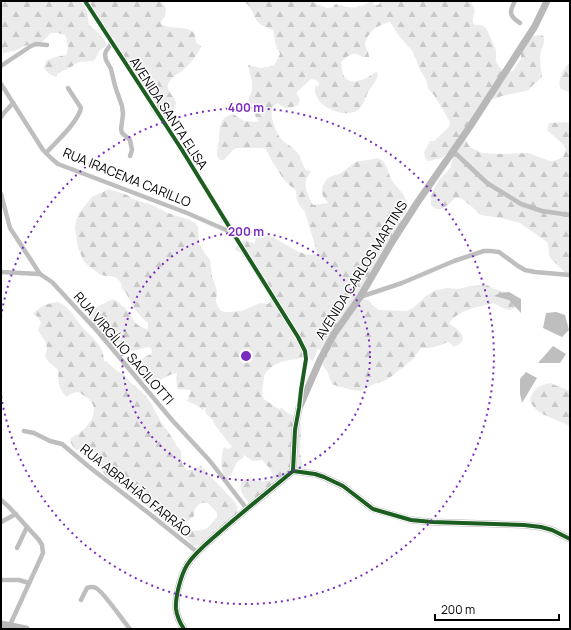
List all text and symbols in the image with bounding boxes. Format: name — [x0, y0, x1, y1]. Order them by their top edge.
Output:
street label: AVENIDA SANTA ELISA — [126, 53, 212, 173]
text: 400 m — [228, 99, 264, 116]
street label: RUA IRACEMA CARILLO — [60, 143, 194, 211]
street label: AVENIDA CARLOS MARTINS — [311, 197, 411, 343]
text: 200 m — [228, 223, 264, 240]
street label: RUA VIRGÍLIO SACILOTTI — [70, 288, 178, 408]
centre of rings — [239, 349, 253, 363]
street label: RUA ABRAHÃO FARRÃO — [77, 440, 196, 541]
scale bar — [435, 596, 559, 622]
text: 200 m — [441, 601, 475, 618]

